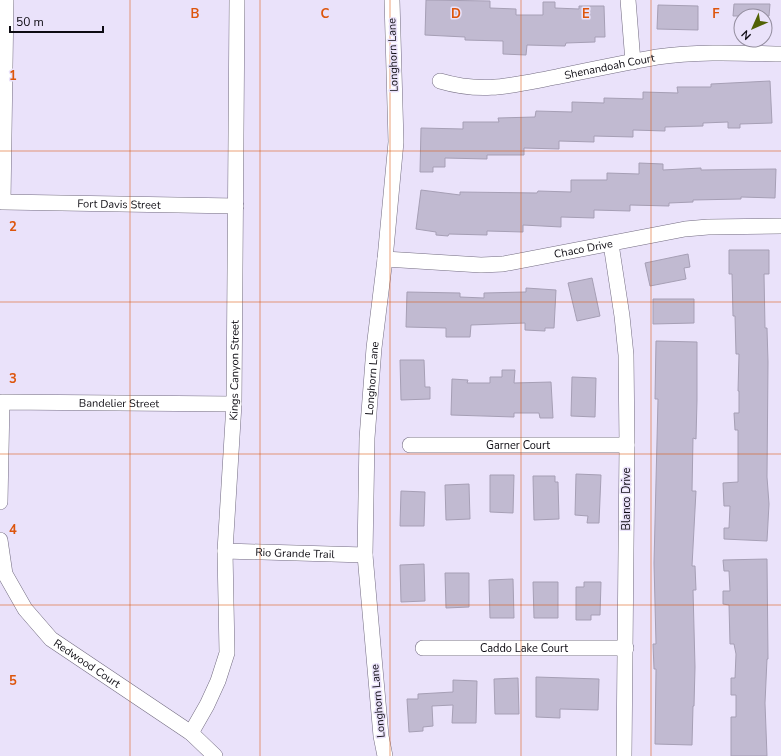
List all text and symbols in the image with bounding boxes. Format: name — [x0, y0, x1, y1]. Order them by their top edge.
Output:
text: B — [191, 5, 200, 23]
text: C — [321, 5, 330, 23]
text: D — [451, 5, 461, 23]
text: E — [582, 5, 590, 23]
text: F — [712, 5, 720, 23]
scale bar — [10, 8, 103, 34]
north arrow — [733, 8, 773, 48]
text: 50 m — [16, 14, 44, 30]
street label: Longhorn Lane — [384, 18, 402, 92]
text: N — [738, 27, 754, 43]
street label: Shenandoah Court — [563, 50, 656, 83]
text: 1 — [9, 67, 17, 85]
street label: Fort Davis Street — [77, 196, 161, 212]
text: 2 — [9, 218, 17, 236]
street label: Chaco Drive — [553, 236, 614, 262]
street label: Kings Canyon Street — [226, 320, 242, 421]
street label: Longhorn Lane — [361, 340, 382, 416]
text: 3 — [9, 370, 17, 388]
street label: Bandelier Street — [79, 395, 159, 411]
street label: Garner Court — [486, 438, 550, 453]
street label: Blanco Drive — [619, 467, 634, 530]
text: 4 — [9, 521, 17, 539]
street label: Rio Grande Trail — [255, 544, 336, 562]
street label: Redwood Court — [51, 635, 124, 691]
street label: Caddo Lake Court — [480, 641, 568, 656]
street label: Longhorn Lane — [367, 663, 389, 739]
text: 5 — [9, 672, 17, 690]

